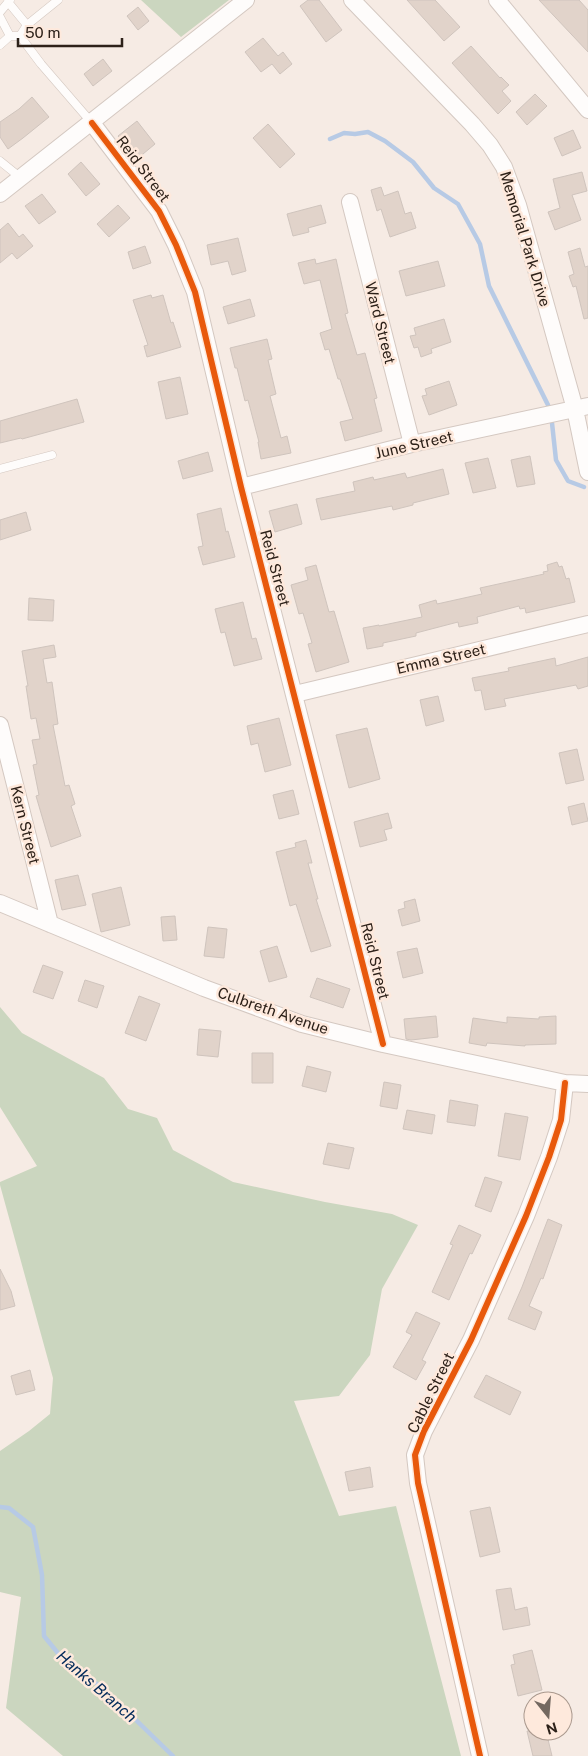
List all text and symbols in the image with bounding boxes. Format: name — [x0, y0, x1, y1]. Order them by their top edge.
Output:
scale bar — [18, 15, 121, 47]
text: 50 m — [25, 24, 60, 41]
street label: Reid Street — [113, 132, 174, 205]
street label: Memorial Park Drive — [497, 169, 554, 309]
street label: Ward Street — [362, 280, 399, 366]
street label: June Street — [373, 427, 455, 462]
street label: Reid Street — [257, 528, 294, 608]
street label: Emma Street — [395, 640, 487, 677]
street label: Kern Street — [8, 784, 43, 866]
street label: Reid Street — [358, 921, 393, 1001]
street label: Culbreth Avenue — [216, 984, 331, 1037]
street label: Cable Street — [404, 1350, 457, 1436]
water label: Hanks Branch — [53, 1646, 141, 1726]
north arrow — [523, 1691, 573, 1741]
text: N — [544, 1719, 559, 1738]

